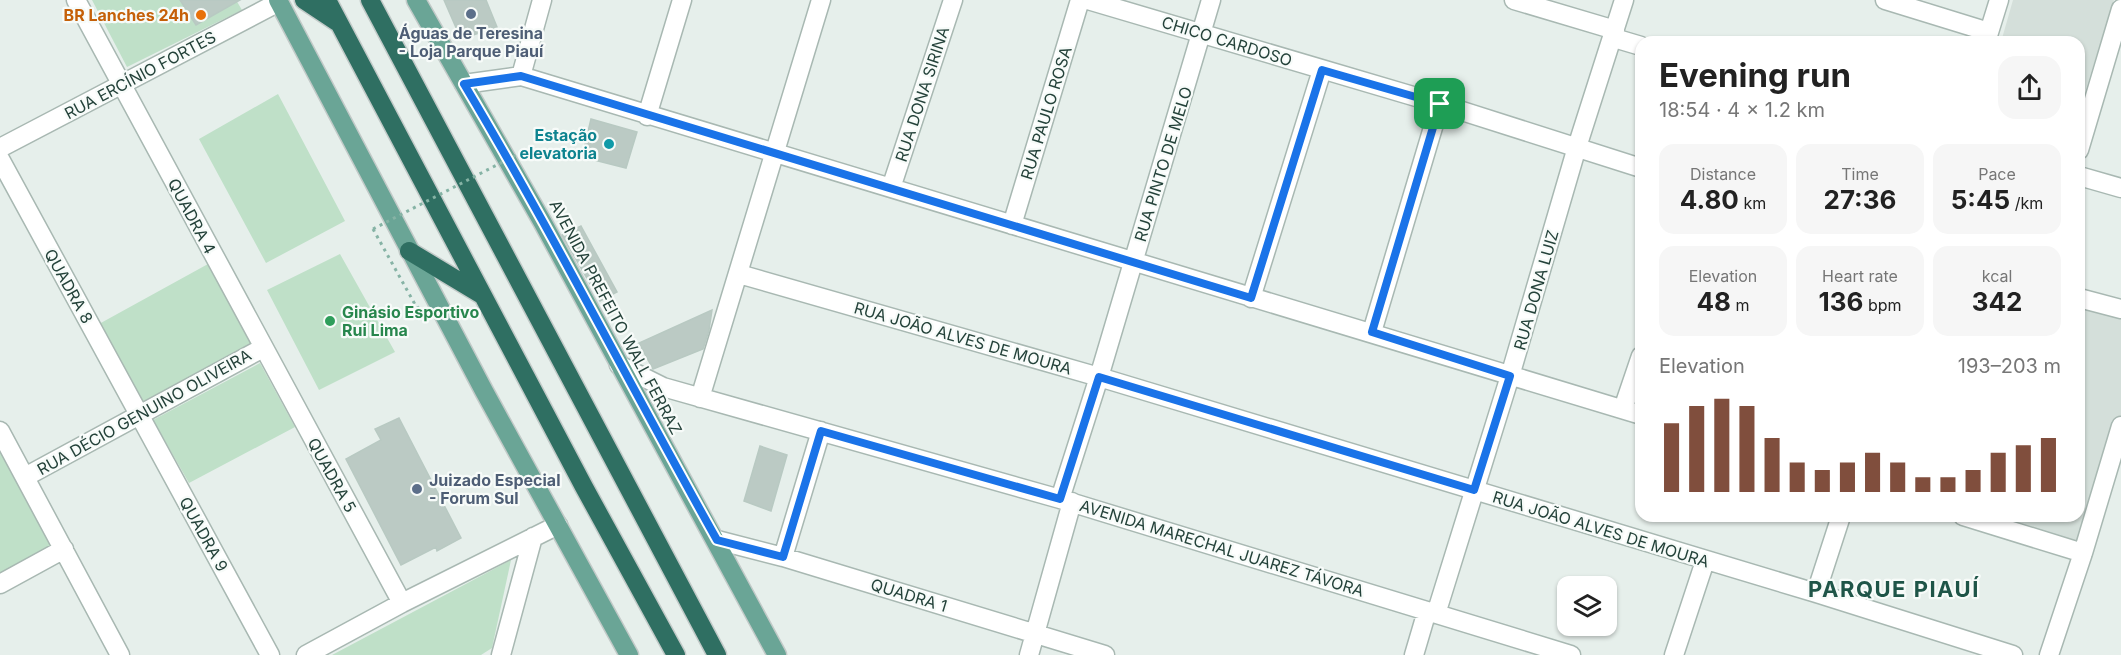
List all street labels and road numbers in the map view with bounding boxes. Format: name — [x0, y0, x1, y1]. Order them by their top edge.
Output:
street label: CHICO CARDOSO — [1159, 12, 1295, 70]
street label: RUA DONA SIRINA — [891, 24, 953, 164]
street label: RUA ERCÍNIO FORTES — [61, 27, 219, 123]
street label: RUA PAULO ROSA — [1016, 44, 1076, 182]
street label: RUA PINTO DE MELO — [1130, 84, 1196, 244]
street label: QUADRA 4 — [164, 175, 220, 257]
street label: AVENIDA PREFEITO WALL FERRAZ — [545, 196, 687, 438]
street label: RUA DONA LUIZ — [1509, 228, 1563, 352]
street label: QUADRA 8 — [40, 245, 98, 327]
street label: RUA JOÃO ALVES DE MOURA — [852, 297, 1074, 379]
street label: RUA DÉCIO GENUINO OLIVEIRA — [33, 345, 255, 479]
street label: QUADRA 5 — [303, 434, 361, 516]
street label: RUA JOÃO ALVES DE MOURA — [1490, 486, 1712, 572]
street label: QUADRA 9 — [175, 493, 233, 575]
street label: AVENIDA MARECHAL JUAREZ TÁVORA — [1077, 495, 1367, 601]
street label: QUADRA 1 — [868, 574, 950, 616]

